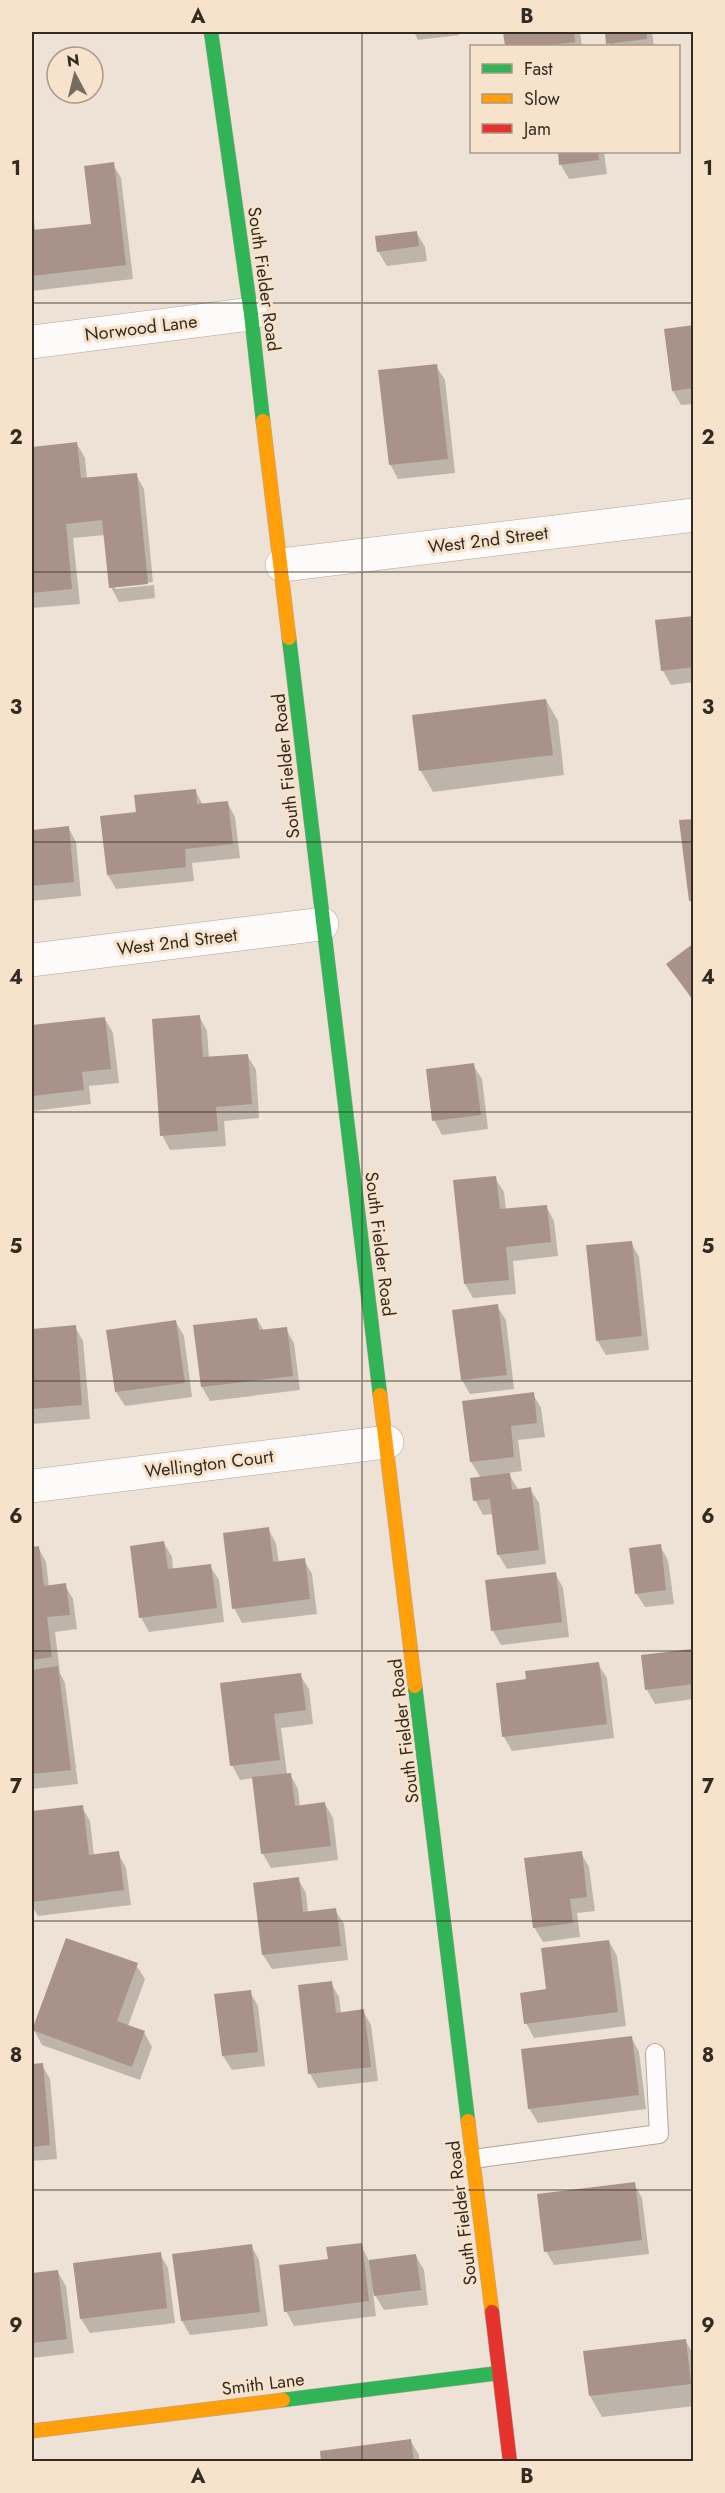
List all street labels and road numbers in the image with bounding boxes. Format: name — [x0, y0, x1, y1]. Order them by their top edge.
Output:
street label: South Fielder Road — [241, 205, 287, 353]
street label: Norwood Lane — [83, 308, 199, 348]
street label: West 2nd Street — [426, 520, 550, 560]
street label: South Fielder Road — [265, 692, 307, 840]
street label: West 2nd Street — [115, 922, 239, 962]
street label: South Fielder Road — [358, 1170, 402, 1318]
street label: Wellington Court — [143, 1443, 275, 1485]
street label: South Fielder Road — [382, 1657, 426, 1805]
street label: South Fielder Road — [440, 2139, 484, 2287]
street label: Smith Lane — [220, 2366, 306, 2402]

